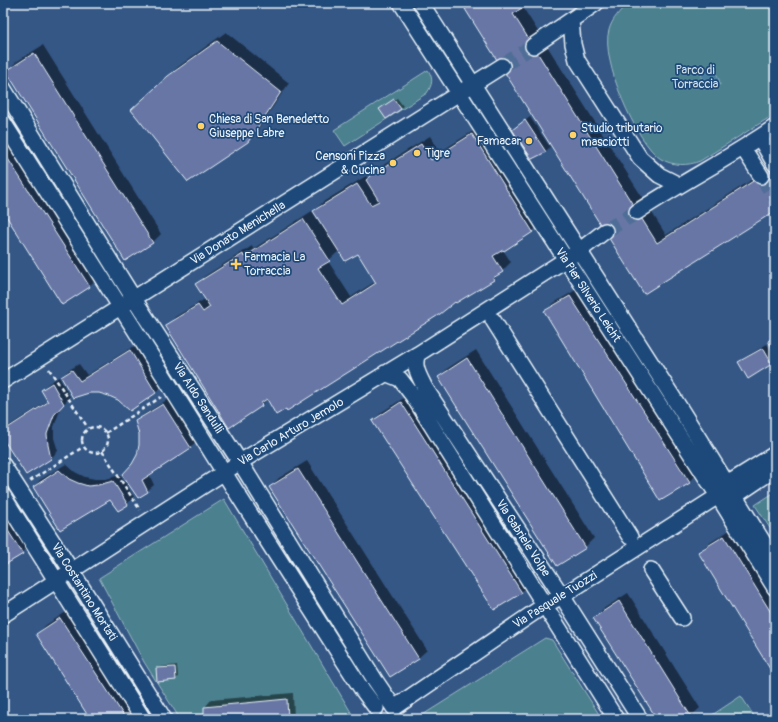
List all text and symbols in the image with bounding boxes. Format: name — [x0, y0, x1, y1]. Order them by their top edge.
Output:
park label: Parco di Torraccia — [672, 63, 719, 92]
place label: Chiesa di San Benedetto Giuseppe Labre — [209, 112, 330, 141]
marker: Chiesa di San Benedetto Giuseppe Labre — [196, 121, 206, 131]
place label: Studio tributario masciotti — [581, 121, 663, 150]
marker: Studio tributario masciotti — [568, 130, 578, 140]
place label: Famacar — [477, 134, 522, 149]
marker: Famacar — [524, 136, 534, 146]
place label: Tigre — [425, 146, 450, 161]
marker: Tigre — [412, 148, 422, 158]
place label: Censoni Pizza & Cucina — [315, 149, 385, 178]
marker: Censoni Pizza & Cucina — [388, 158, 398, 168]
street label: Via Donato Menichella — [188, 197, 289, 268]
street label: Via Pier Silverio Leicht — [552, 245, 624, 345]
place label: Farmacia La Torraccia — [244, 250, 306, 279]
marker: Farmacia La Torraccia — [231, 259, 241, 269]
street label: Via Aldo Sandulli — [169, 360, 227, 436]
street label: Via Carlo Arturo Jemolo — [235, 394, 347, 470]
street label: Via Gabriele Volpe — [493, 497, 553, 579]
street label: Via Costantino Mortati — [48, 540, 120, 644]
street label: Via Pasquale Tuozzi — [510, 568, 600, 632]

